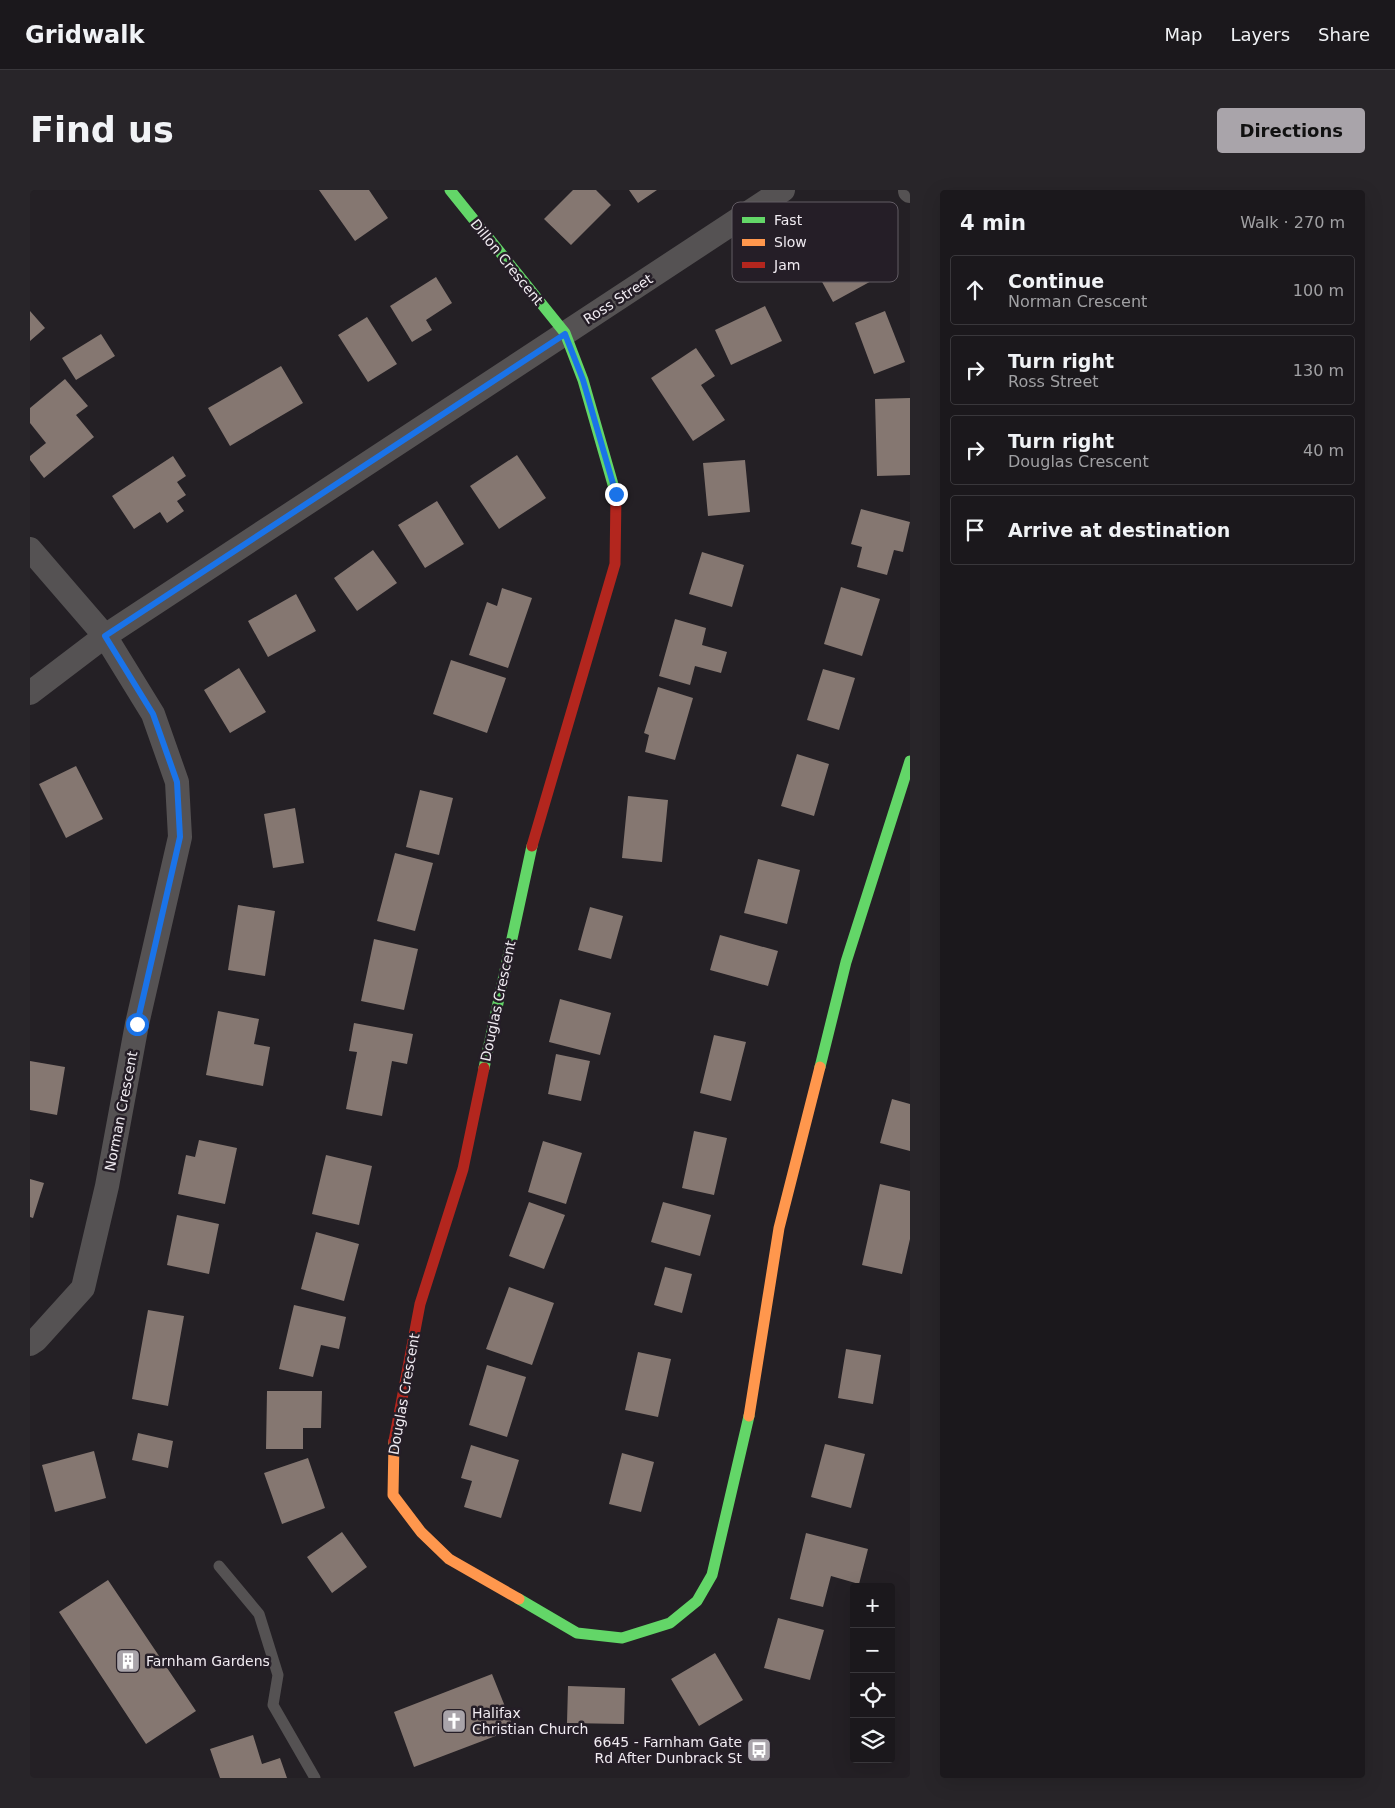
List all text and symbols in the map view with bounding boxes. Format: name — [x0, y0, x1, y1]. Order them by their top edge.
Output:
text: Gridwalk — [25, 21, 145, 49]
text: Map — [1164, 24, 1202, 45]
text: Layers — [1230, 24, 1290, 45]
text: Share — [1318, 24, 1370, 45]
button: Directions — [1217, 108, 1365, 153]
text: Find us — [30, 110, 174, 150]
legend — [732, 202, 898, 282]
text: 4 min — [960, 211, 1026, 235]
text: Fast — [774, 212, 803, 228]
text: Walk · 270 m — [1240, 213, 1345, 232]
street label: Dillon Crescent — [467, 216, 547, 309]
text: Slow — [774, 234, 807, 250]
text: Jam — [773, 257, 800, 273]
street label: Ross Street — [580, 270, 656, 327]
text: Continue — [1008, 270, 1104, 292]
icon: ahead — [961, 276, 989, 304]
text: 100 m — [1293, 281, 1344, 300]
text: Norman Crescent — [1008, 292, 1147, 311]
text: Turn right — [1008, 350, 1114, 372]
icon: right — [961, 356, 989, 384]
text: 130 m — [1293, 361, 1344, 380]
text: Ross Street — [1008, 372, 1099, 391]
text: Turn right — [1008, 430, 1114, 452]
icon: right — [961, 436, 989, 464]
text: 40 m — [1303, 441, 1344, 460]
text: Douglas Crescent — [1008, 452, 1149, 471]
route end — [605, 483, 628, 506]
icon: arrive — [961, 516, 989, 544]
text: Arrive at destination — [1008, 519, 1230, 541]
street label: Douglas Crescent — [477, 939, 519, 1063]
route start — [126, 1013, 149, 1036]
street label: Norman Crescent — [102, 1049, 141, 1172]
street label: Douglas Crescent — [385, 1331, 423, 1456]
map controls — [850, 1583, 895, 1763]
button: + — [850, 1583, 895, 1628]
button: − — [850, 1628, 895, 1673]
building icon: Farnham Gardens — [115, 1648, 141, 1674]
place label: Farnham Gardens — [146, 1653, 270, 1669]
button: locate — [850, 1673, 895, 1718]
place label: Halifax Christian Church — [472, 1705, 588, 1737]
church icon: Halifax Christian Church — [441, 1708, 467, 1734]
button: layers — [850, 1718, 895, 1763]
place label: 6645 - Farnham Gate Rd After Dunbrack St — [594, 1734, 743, 1766]
bus stop icon: 6645 - Farnham Gate Rd After Dunbrack St — [746, 1737, 772, 1763]

